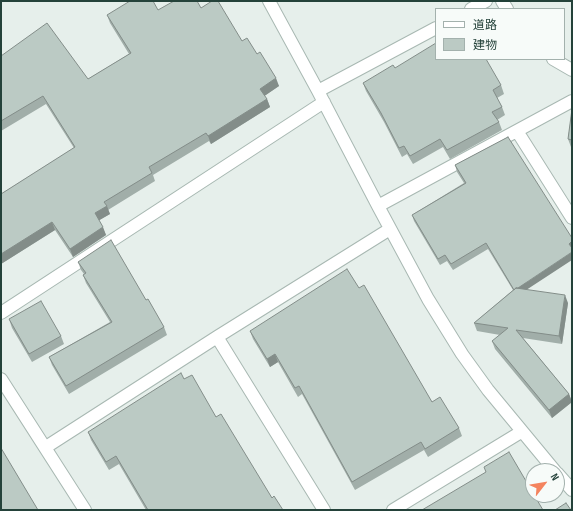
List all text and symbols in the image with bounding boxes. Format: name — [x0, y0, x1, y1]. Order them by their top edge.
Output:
legend — [435, 8, 565, 60]
text: 道路 — [473, 18, 497, 33]
text: 建物 — [473, 38, 497, 53]
north arrow — [525, 463, 565, 503]
text: N — [548, 471, 562, 483]

